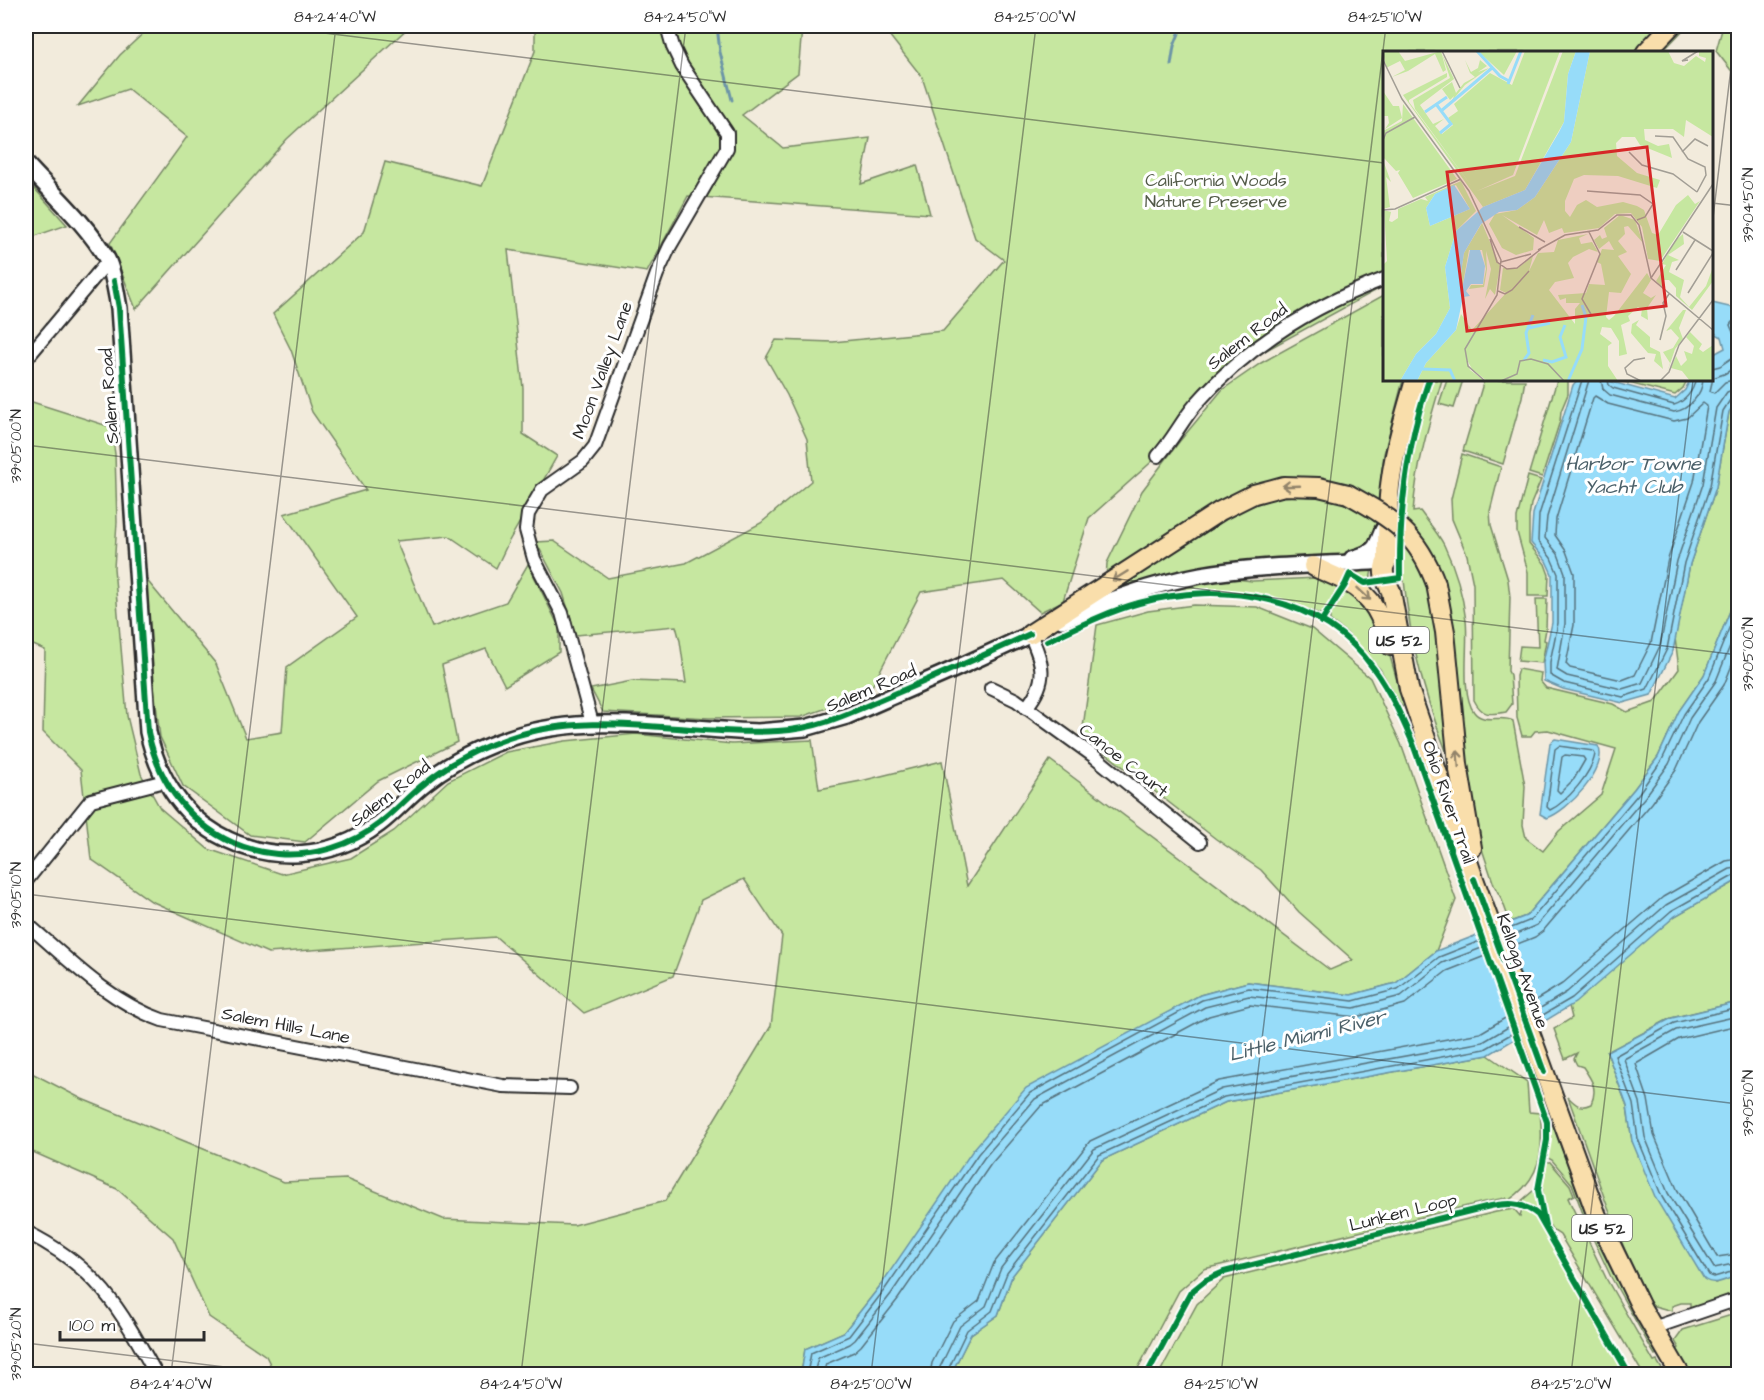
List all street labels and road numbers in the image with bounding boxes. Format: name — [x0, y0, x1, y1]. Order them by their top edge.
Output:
street label: Salem Road — [1202, 297, 1293, 376]
street label: Moon Valley Lane — [566, 298, 640, 443]
street label: Salem Road — [94, 347, 125, 445]
road number: US 52 — [1369, 627, 1429, 653]
street label: Salem Road — [822, 658, 920, 719]
street label: Canoe Court — [1074, 718, 1174, 804]
street label: Ohio River Trail — [1416, 737, 1481, 867]
street label: Salem Road — [345, 754, 436, 833]
street label: Kellogg Avenue — [1489, 910, 1555, 1033]
street label: Salem Hills Lane — [220, 1001, 353, 1050]
street label: Lunken Loop — [1347, 1187, 1460, 1238]
road number: US 52 — [1572, 1215, 1632, 1241]

